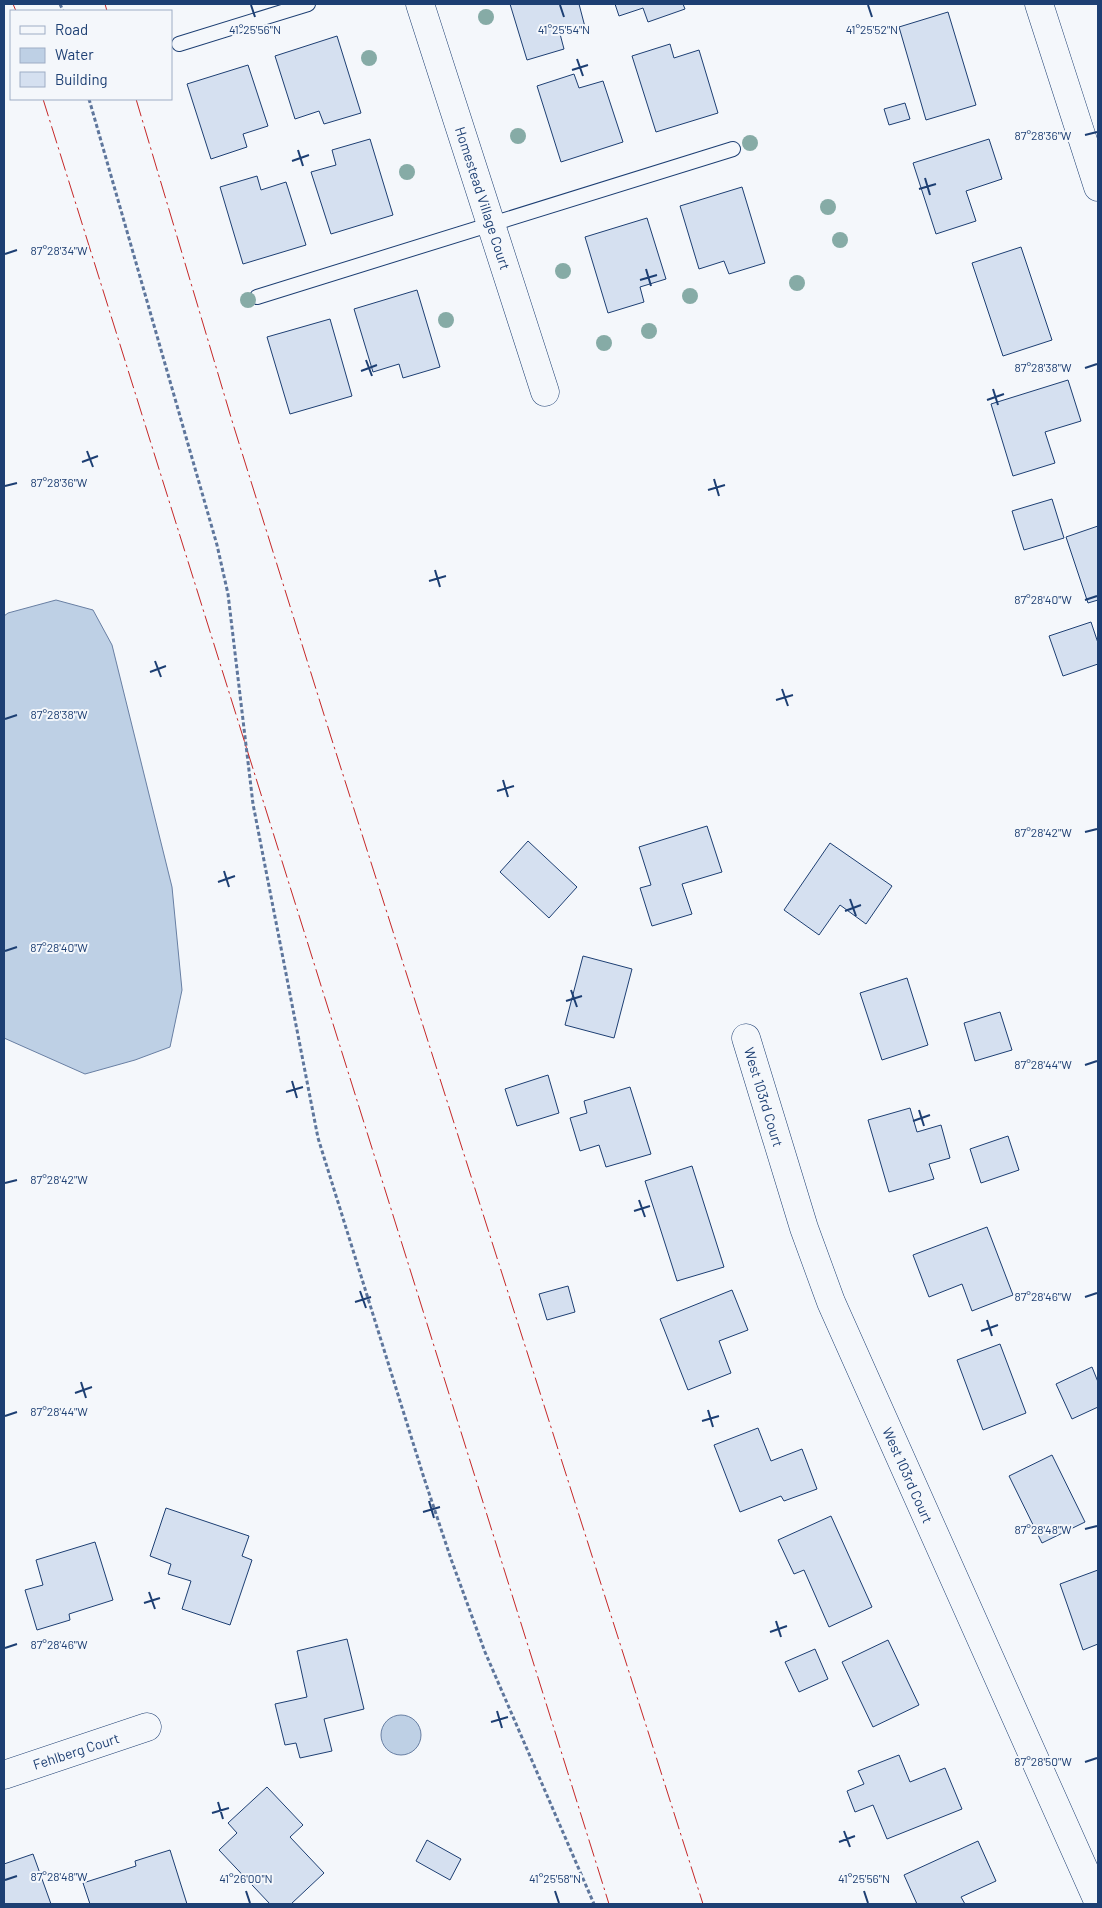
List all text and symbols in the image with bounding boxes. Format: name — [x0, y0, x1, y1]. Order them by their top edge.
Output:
legend — [10, 10, 172, 100]
text: Road — [55, 20, 88, 38]
text: 41°25'56"N — [229, 22, 281, 36]
text: 41°25'54"N — [538, 22, 590, 36]
text: 41°25'52"N — [846, 22, 898, 36]
text: Water — [55, 45, 94, 63]
text: Building — [55, 70, 108, 88]
street label: Homestead Village Court — [452, 124, 514, 272]
text: 87°28'36"W — [1015, 128, 1072, 142]
text: 87°28'34"W — [30, 243, 88, 257]
text: 87°28'38"W — [1015, 360, 1072, 374]
text: 87°28'36"W — [31, 475, 88, 489]
text: 87°28'40"W — [1014, 592, 1072, 606]
text: 87°28'38"W — [31, 707, 88, 721]
text: 87°28'42"W — [1014, 825, 1072, 839]
text: 87°28'40"W — [30, 940, 88, 954]
street label: West 103rd Court — [741, 1045, 787, 1149]
text: 87°28'44"W — [1014, 1057, 1072, 1071]
text: 87°28'42"W — [30, 1172, 88, 1186]
text: 87°28'46"W — [1014, 1289, 1072, 1303]
text: 87°28'44"W — [30, 1404, 88, 1418]
street label: West 103rd Court — [879, 1424, 937, 1526]
text: 87°28'48"W — [1014, 1522, 1072, 1536]
text: 87°28'46"W — [30, 1637, 88, 1651]
street label: Fehlberg Court — [31, 1729, 121, 1773]
text: 87°28'50"W — [1014, 1754, 1072, 1768]
text: 87°28'48"W — [30, 1869, 88, 1883]
text: 41°26'00"N — [219, 1871, 273, 1885]
text: 41°25'58"N — [529, 1871, 581, 1885]
text: 41°25'56"N — [838, 1871, 890, 1885]

